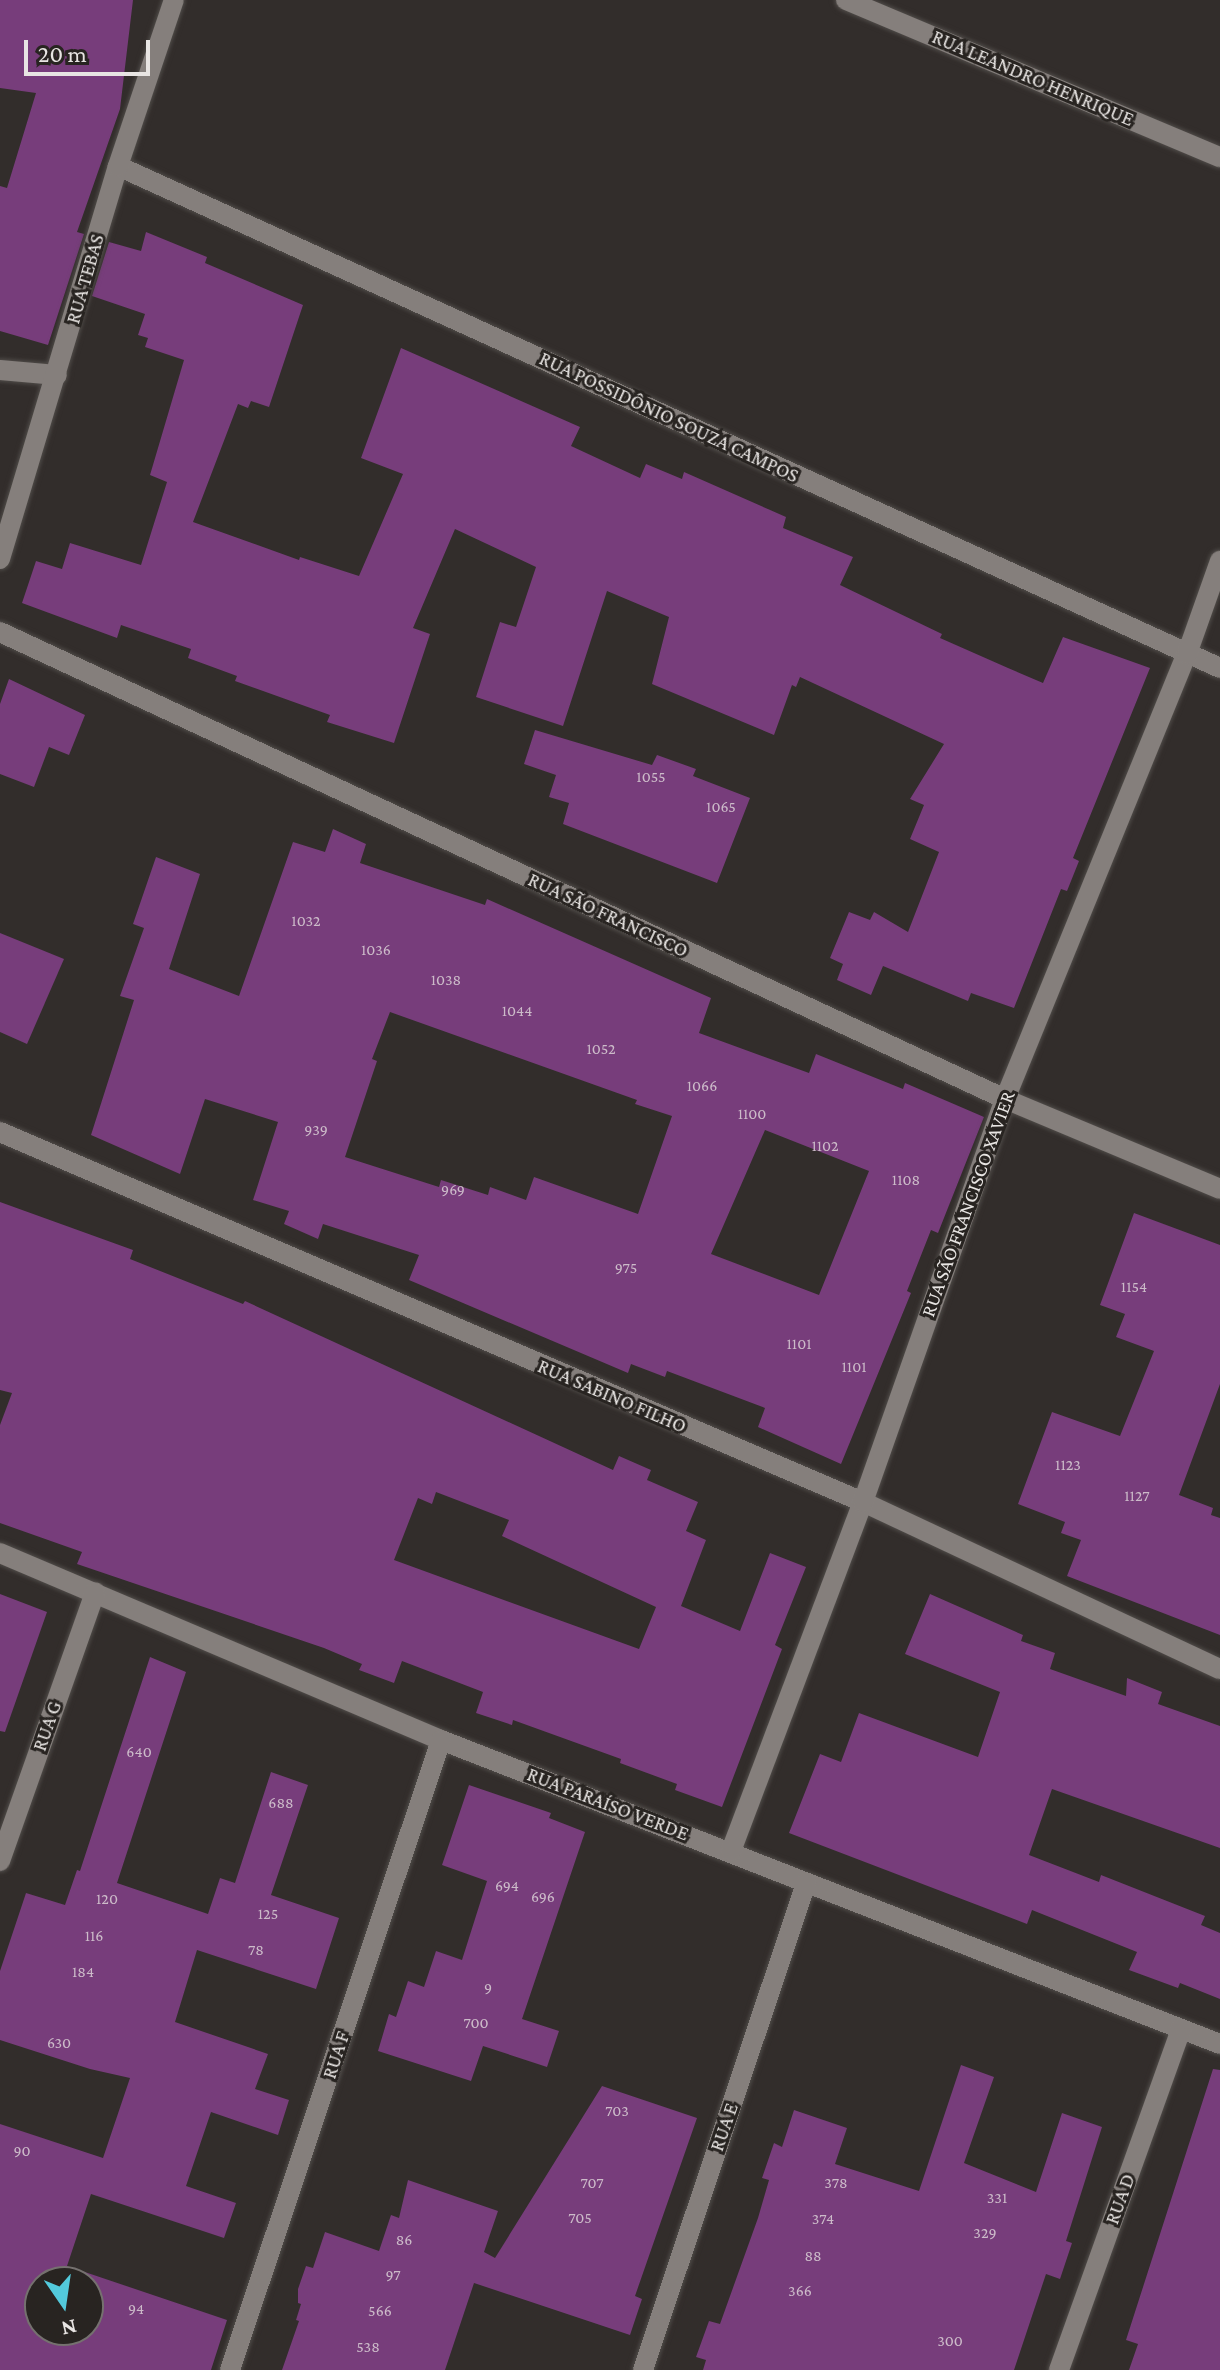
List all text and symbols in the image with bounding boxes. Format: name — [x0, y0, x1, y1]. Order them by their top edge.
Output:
scale bar — [28, 24, 154, 74]
street label: RUA LEANDRO HENRIQUE — [929, 25, 1137, 131]
text: 20 m — [38, 40, 87, 67]
street label: RUA TEBAS — [61, 232, 109, 326]
street label: RUA POSSIDÔNIO SOUZA CAMPOS — [536, 346, 802, 488]
house number: 1055 — [636, 767, 666, 787]
house number: 1065 — [706, 797, 736, 817]
street label: RUA SÃO FRANCISCO — [524, 867, 692, 963]
house number: 1032 — [291, 911, 321, 931]
house number: 1036 — [361, 940, 391, 960]
house number: 1038 — [431, 970, 461, 990]
house number: 1044 — [502, 1001, 532, 1021]
house number: 1052 — [586, 1039, 616, 1059]
house number: 1066 — [687, 1076, 717, 1096]
street label: RUA SÃO FRANCISCO XAVIER — [916, 1088, 1020, 1320]
house number: 1100 — [738, 1104, 766, 1124]
house number: 939 — [304, 1120, 328, 1140]
house number: 1102 — [811, 1136, 839, 1156]
house number: 1108 — [892, 1170, 920, 1190]
house number: 969 — [441, 1180, 465, 1200]
house number: 975 — [615, 1258, 637, 1278]
house number: 1154 — [1121, 1277, 1147, 1297]
house number: 1101 — [787, 1334, 811, 1354]
street label: RUA SABINO FILHO — [534, 1354, 690, 1438]
house number: 1101 — [842, 1357, 866, 1377]
house number: 1123 — [1055, 1455, 1081, 1475]
house number: 1127 — [1124, 1486, 1150, 1506]
street label: RUA G — [27, 1698, 67, 1754]
house number: 640 — [126, 1742, 152, 1762]
street label: RUA PARAÍSO VERDE — [524, 1762, 692, 1846]
house number: 688 — [268, 1793, 294, 1813]
house number: 694 — [495, 1876, 519, 1896]
house number: 696 — [531, 1887, 555, 1907]
house number: 120 — [96, 1889, 118, 1909]
house number: 125 — [258, 1904, 278, 1924]
house number: 116 — [85, 1926, 103, 1946]
house number: 78 — [248, 1940, 264, 1960]
house number: 184 — [72, 1962, 94, 1982]
house number: 9 — [484, 1978, 492, 1998]
house number: 700 — [463, 2013, 489, 2033]
street label: RUA F — [317, 2028, 355, 2082]
house number: 630 — [47, 2033, 71, 2053]
street label: RUA E — [705, 2100, 743, 2154]
house number: 703 — [605, 2101, 629, 2121]
house number: 90 — [13, 2141, 31, 2161]
street label: RUA D — [1100, 2171, 1140, 2227]
house number: 707 — [580, 2173, 604, 2193]
house number: 378 — [824, 2173, 848, 2193]
house number: 331 — [987, 2188, 1007, 2208]
house number: 705 — [568, 2208, 592, 2228]
house number: 374 — [812, 2209, 834, 2229]
house number: 329 — [973, 2223, 997, 2243]
house number: 86 — [396, 2230, 412, 2250]
house number: 88 — [804, 2246, 822, 2266]
house number: 97 — [385, 2265, 401, 2285]
north arrow — [24, 2266, 104, 2346]
house number: 366 — [788, 2281, 812, 2301]
house number: 94 — [128, 2299, 144, 2319]
house number: 566 — [368, 2301, 392, 2321]
text: N — [59, 2314, 79, 2342]
house number: 300 — [937, 2331, 963, 2351]
house number: 538 — [356, 2337, 380, 2357]

